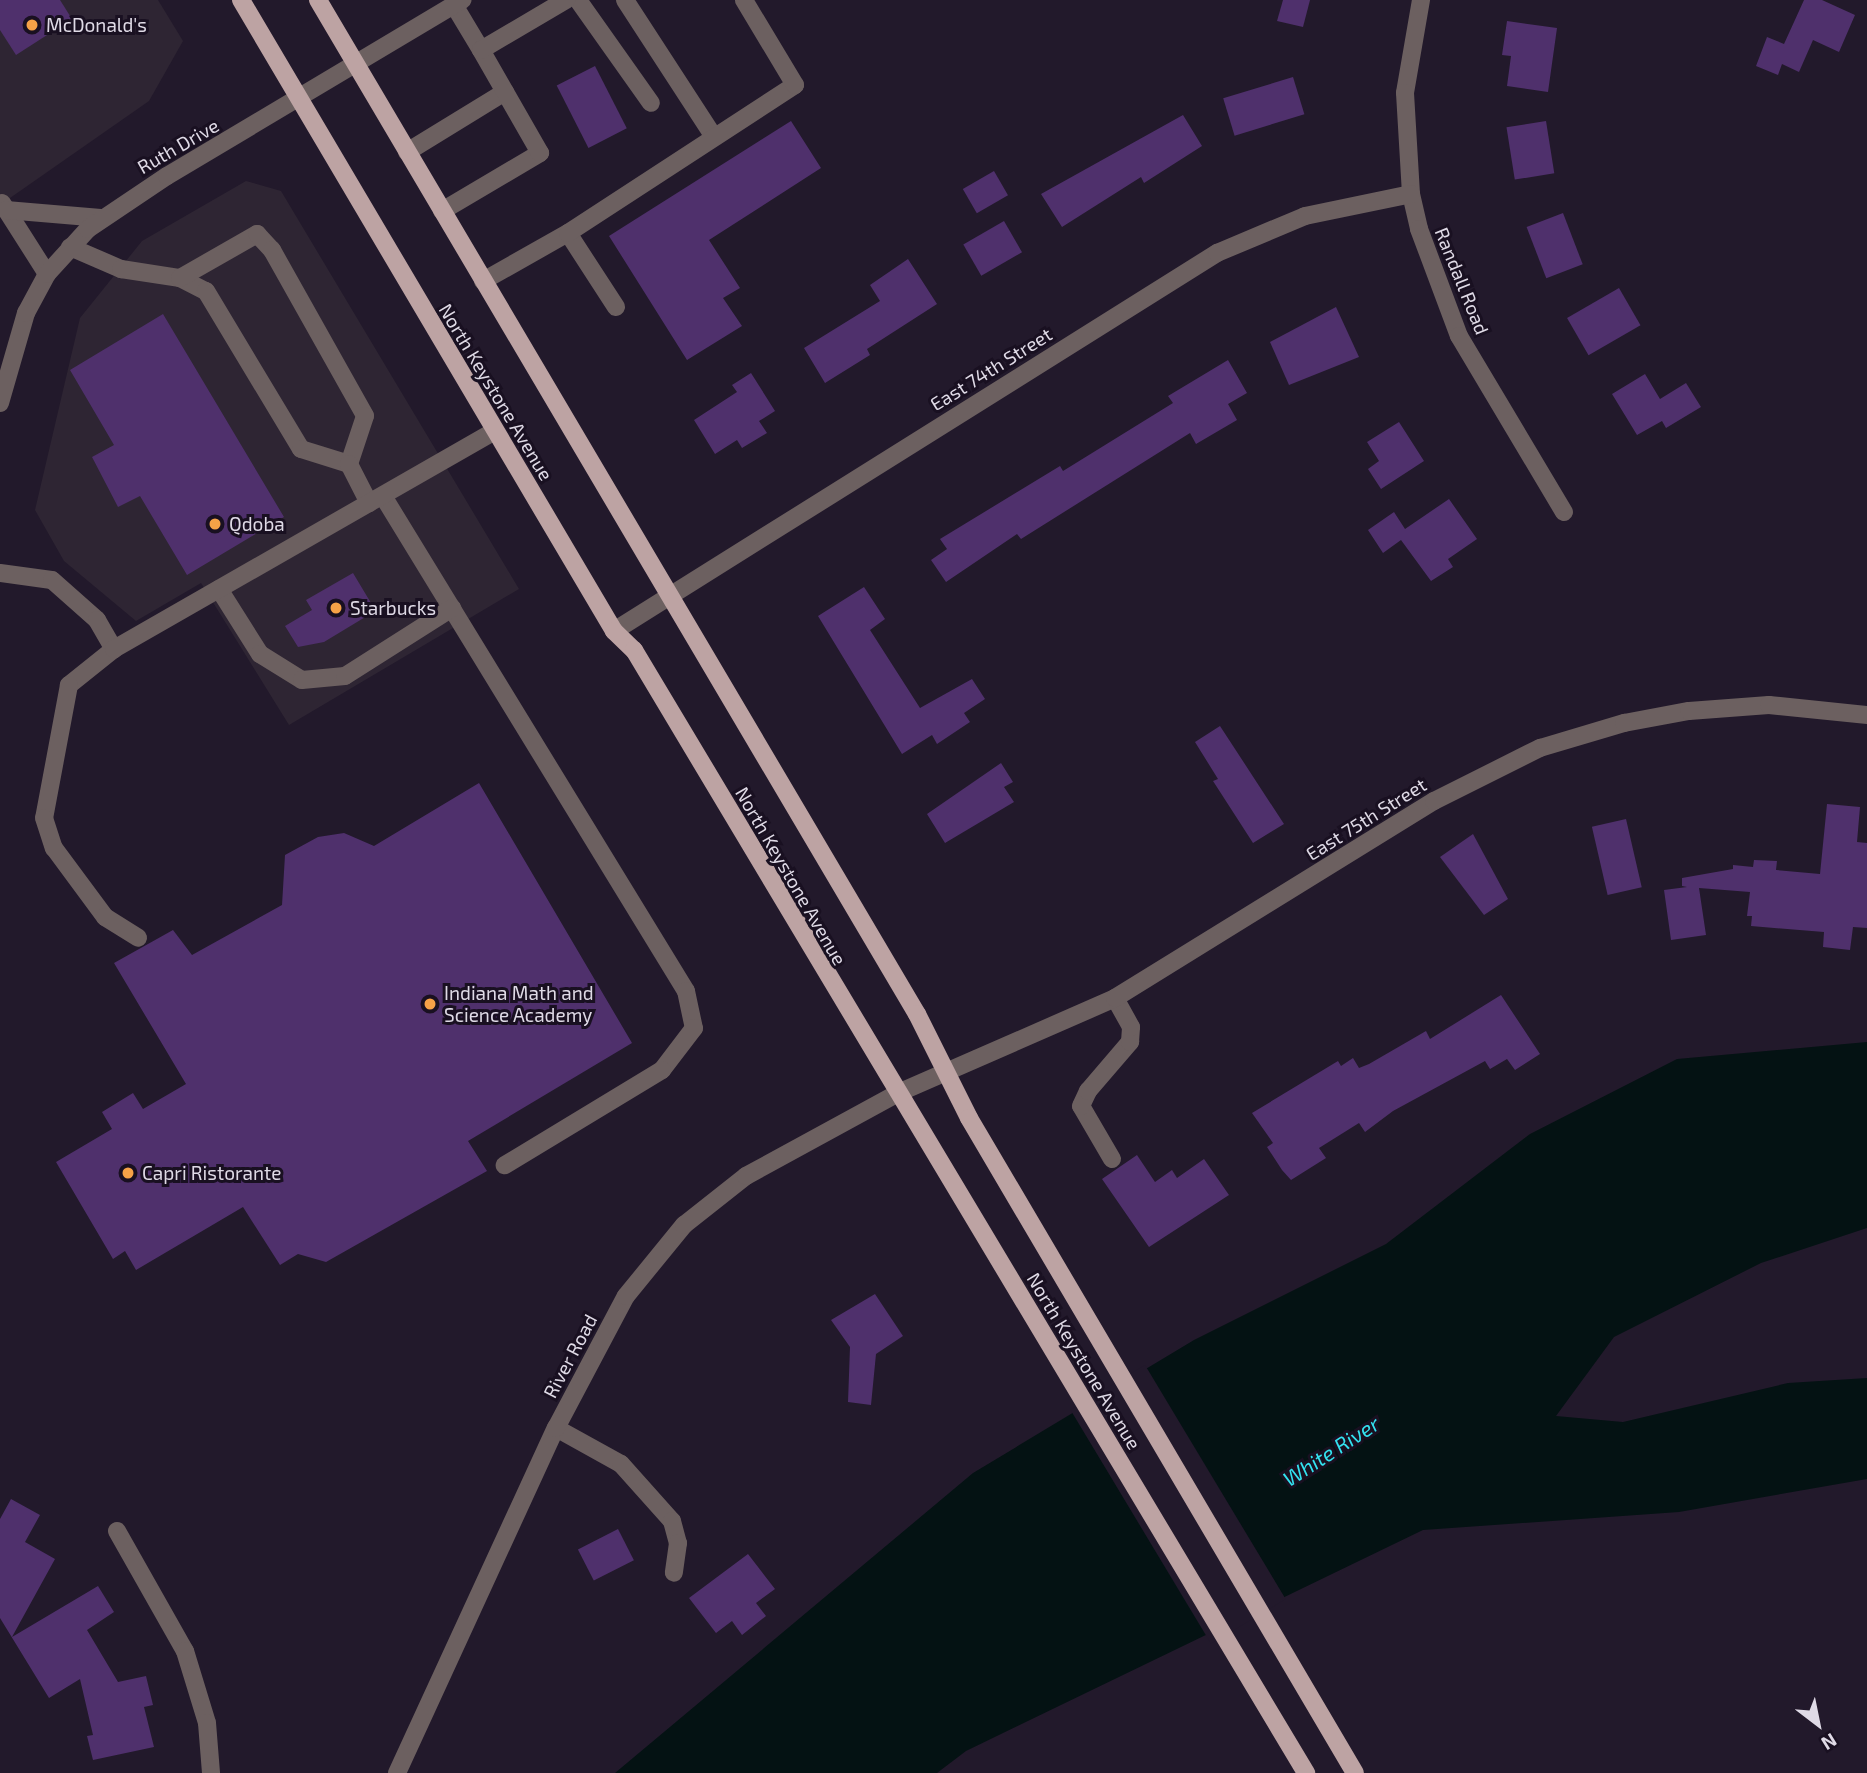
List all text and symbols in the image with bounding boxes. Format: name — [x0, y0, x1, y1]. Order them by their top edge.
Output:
place label: McDonald's — [46, 14, 147, 36]
marker: McDonald's — [24, 17, 40, 33]
street label: Ruth Drive — [133, 114, 223, 178]
street label: Randall Road — [1430, 224, 1494, 338]
street label: North Keystone Avenue — [434, 299, 558, 485]
street label: East 74th Street — [926, 323, 1056, 415]
place label: Qdoba — [229, 513, 285, 535]
marker: Qdoba — [207, 516, 223, 532]
place label: Starbucks — [350, 597, 436, 619]
marker: Starbucks — [328, 600, 344, 616]
street label: East 75th Street — [1302, 773, 1430, 865]
street label: North Keystone Avenue — [731, 783, 851, 969]
place label: Indiana Math and Science Academy — [444, 982, 594, 1026]
marker: Indiana Math and Science Academy — [422, 996, 438, 1012]
place label: Capri Ristorante — [142, 1162, 282, 1184]
marker: Capri Ristorante — [120, 1165, 136, 1181]
street label: North Keystone Avenue — [1022, 1268, 1146, 1454]
street label: River Road — [538, 1310, 602, 1402]
water label: White River — [1278, 1411, 1384, 1491]
north arrow — [1783, 1689, 1853, 1759]
text: N — [1817, 1729, 1841, 1756]

